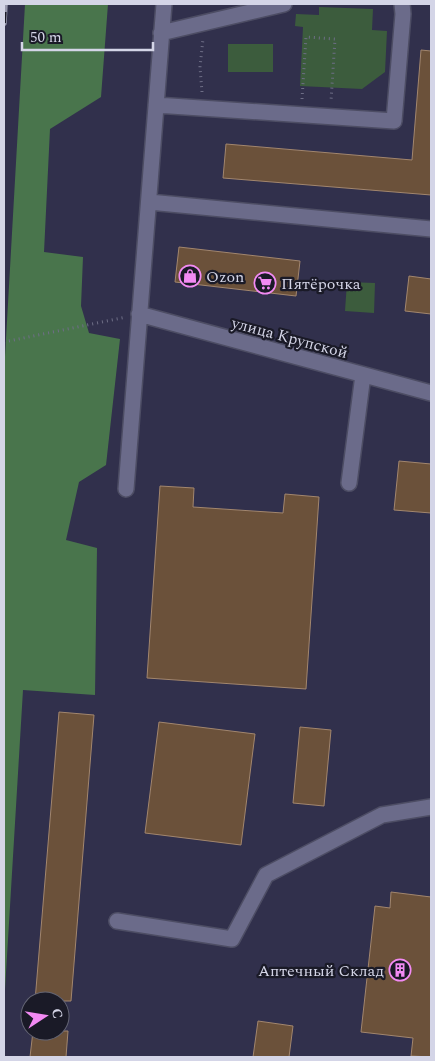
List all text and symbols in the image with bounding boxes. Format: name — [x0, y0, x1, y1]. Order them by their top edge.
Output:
scale bar — [22, 20, 154, 52]
text: 50 m — [30, 26, 62, 49]
shop icon: Ozon — [178, 264, 202, 288]
place label: Ozon — [206, 265, 244, 289]
supermarket icon: Пятёрочка — [253, 271, 277, 295]
place label: Пятёрочка — [281, 272, 361, 296]
street label: улица Крупской — [228, 311, 350, 365]
building icon: Аптечный Склад — [388, 958, 412, 982]
place label: Аптечный Склад — [258, 959, 384, 983]
north arrow — [20, 991, 70, 1041]
text: С — [46, 1006, 69, 1020]

